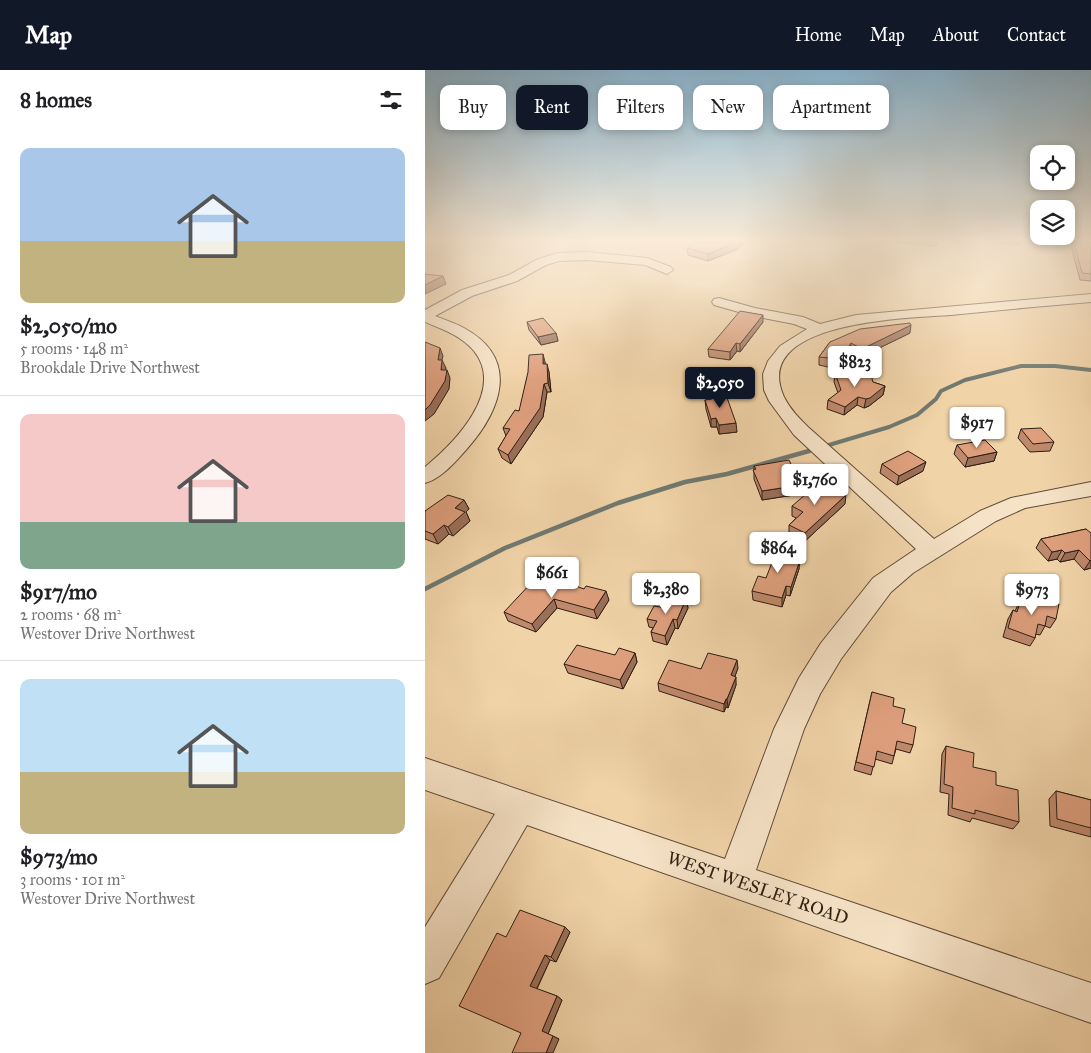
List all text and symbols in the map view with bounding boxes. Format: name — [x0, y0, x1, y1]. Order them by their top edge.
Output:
text: Map — [25, 20, 72, 50]
text: Home — [795, 24, 842, 46]
text: Map — [870, 24, 905, 46]
text: About — [933, 24, 979, 46]
text: Contact — [1007, 24, 1066, 46]
chip: Buy — [440, 85, 506, 130]
chip: Rent — [516, 85, 588, 130]
chip: Filters — [598, 85, 683, 130]
chip: New — [693, 85, 763, 130]
chip: Apartment — [773, 85, 889, 130]
icon: filters — [377, 86, 405, 114]
text: 8 homes — [20, 87, 92, 113]
map controls — [1030, 145, 1075, 245]
button: locate — [1030, 145, 1075, 190]
icon: home — [168, 181, 258, 271]
button: layers — [1030, 200, 1075, 245]
text: $2,050/mo — [20, 313, 117, 339]
text: 5 rooms · 148 m² — [20, 339, 128, 358]
pin: $823 — [825, 346, 885, 388]
text: $823 — [839, 352, 871, 371]
text: Brookdale Drive Northwest — [20, 358, 200, 377]
pin: $2,050 — [679, 366, 761, 409]
text: $2,050 — [696, 373, 744, 392]
pin: $917 — [947, 406, 1007, 449]
text: $917 — [961, 413, 993, 432]
icon: home — [168, 446, 258, 536]
pin: $1,760 — [774, 464, 856, 506]
text: $1,760 — [792, 470, 838, 489]
pin: $864 — [748, 532, 808, 574]
text: $864 — [760, 538, 796, 557]
pin: $661 — [522, 556, 582, 599]
text: $661 — [536, 563, 568, 582]
pin: $2,380 — [625, 572, 707, 615]
pin: $973 — [1002, 574, 1062, 616]
text: $917/mo — [20, 579, 97, 605]
text: $2,380 — [643, 579, 689, 598]
text: $973 — [1015, 580, 1049, 599]
text: 2 rooms · 68 m² — [20, 605, 121, 624]
text: Westover Drive Northwest — [20, 624, 195, 643]
icon: home — [168, 711, 258, 801]
text: $973/mo — [20, 844, 97, 870]
street label: WEST WESLEY ROAD — [664, 847, 852, 929]
text: 3 rooms · 101 m² — [20, 870, 125, 889]
text: Westover Drive Northwest — [20, 889, 195, 908]

